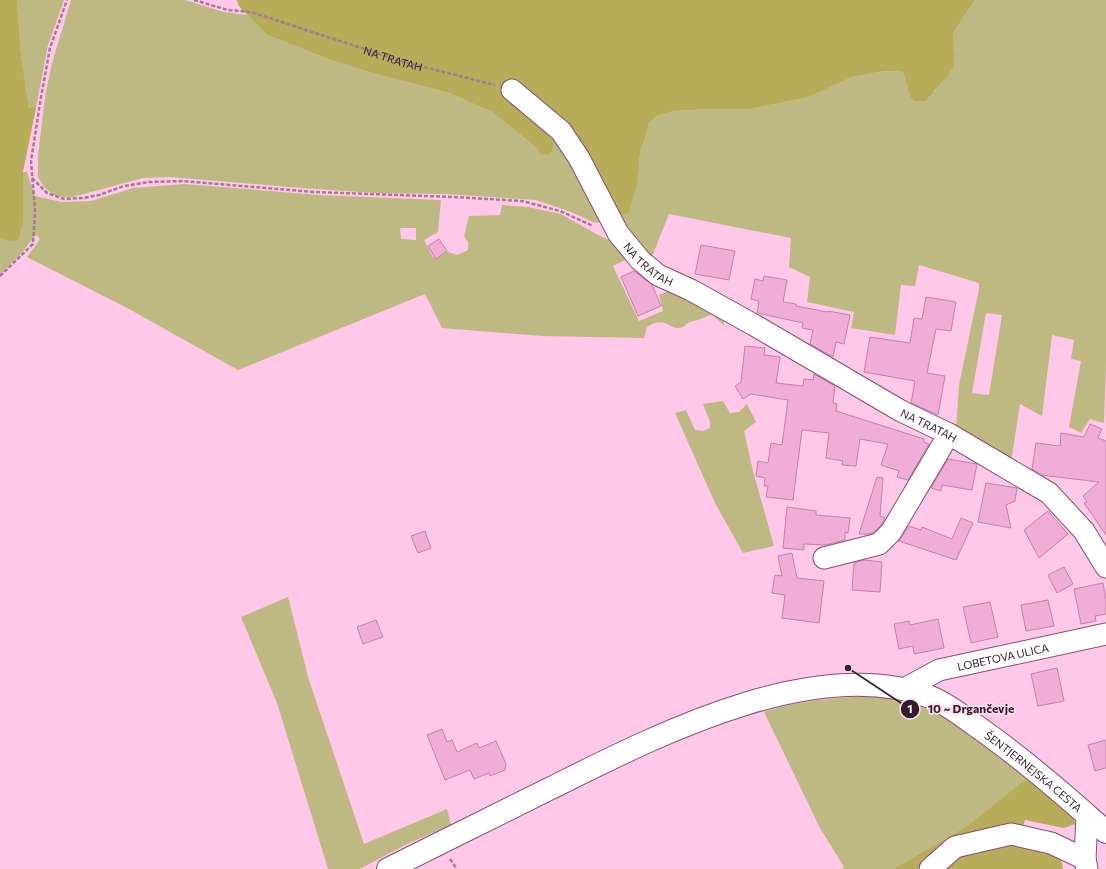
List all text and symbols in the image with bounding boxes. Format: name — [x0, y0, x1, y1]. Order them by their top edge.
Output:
street label: NA TRATAH — [362, 43, 424, 73]
street label: NA TRATAH — [622, 239, 676, 288]
street label: NA TRATAH — [899, 405, 960, 444]
street label: LOBETOVA ULICA — [956, 640, 1050, 672]
callout: 10 ~ Drgančevje — [900, 697, 1023, 721]
text: 1 — [907, 701, 913, 715]
text: 10 ~ Drgančevje — [928, 701, 1014, 715]
street label: ŠENTJERNEJSKA CESTA — [983, 727, 1085, 815]

